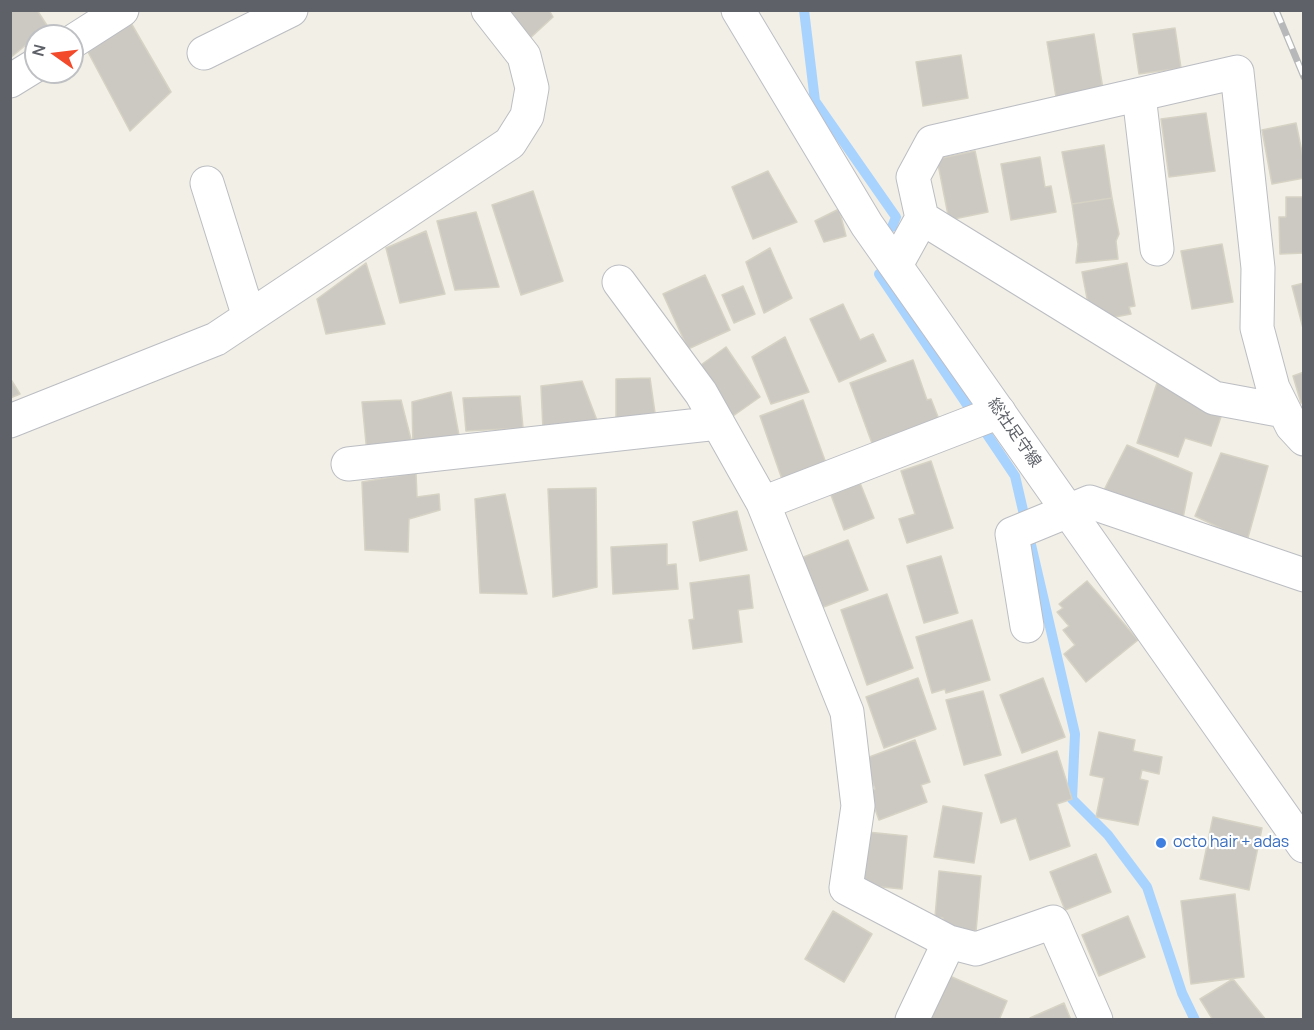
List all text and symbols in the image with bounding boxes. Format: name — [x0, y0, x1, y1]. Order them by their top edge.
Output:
north arrow — [24, 24, 84, 84]
text: N — [26, 42, 51, 58]
street label: 総社足守線 — [983, 395, 1045, 471]
place label: octo hair + adas — [1173, 833, 1289, 853]
marker: octo hair + adas — [1154, 836, 1168, 850]

